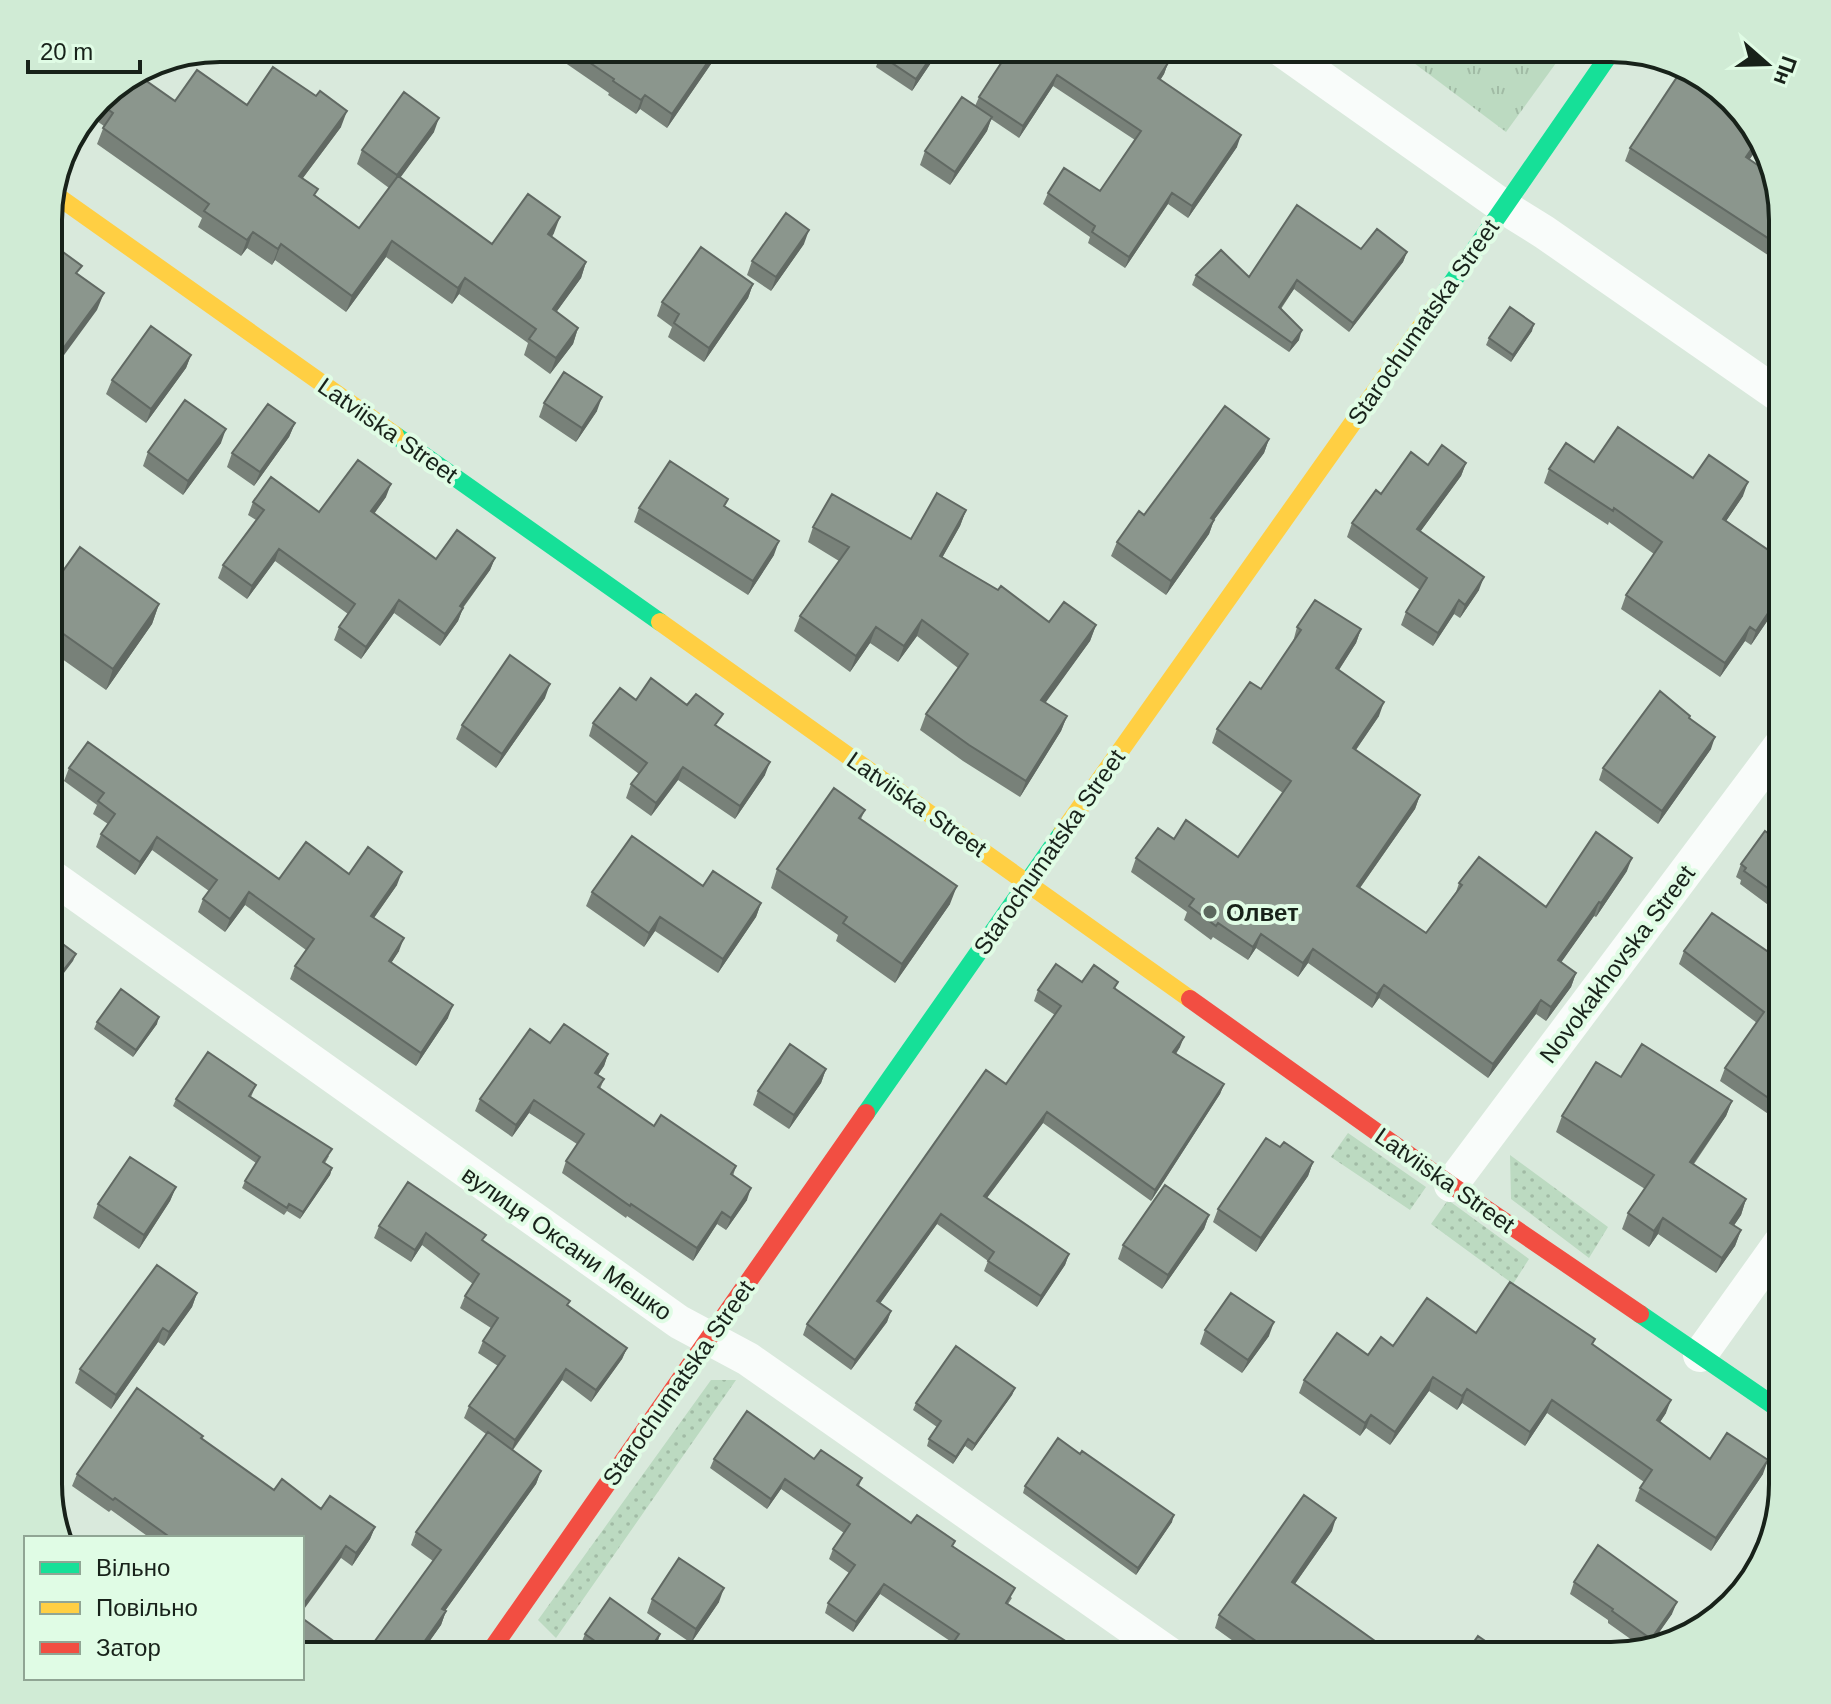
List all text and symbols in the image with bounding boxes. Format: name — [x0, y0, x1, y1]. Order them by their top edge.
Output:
scale bar — [28, 24, 140, 74]
north arrow — [1727, 24, 1807, 104]
text: 20 m — [40, 38, 93, 65]
text: Пн — [1769, 53, 1802, 89]
street label: Starochumatska Street — [1342, 214, 1504, 430]
street label: Latviiska Street — [313, 372, 463, 488]
street label: Starochumatska Street — [968, 744, 1130, 960]
street label: Latviiska Street — [842, 746, 992, 862]
street label: Novokakhovska Street — [1534, 860, 1700, 1068]
place label: Олвет — [1226, 899, 1299, 926]
marker: Олвет — [1201, 903, 1219, 921]
street label: Latviiska Street — [1370, 1122, 1520, 1238]
street label: вулиця Оксани Мешко — [457, 1160, 677, 1326]
street label: Starochumatska Street — [597, 1275, 759, 1491]
legend — [24, 1536, 304, 1680]
text: Вільно — [96, 1554, 170, 1581]
text: Повільно — [96, 1594, 198, 1621]
text: Затор — [96, 1634, 161, 1661]

